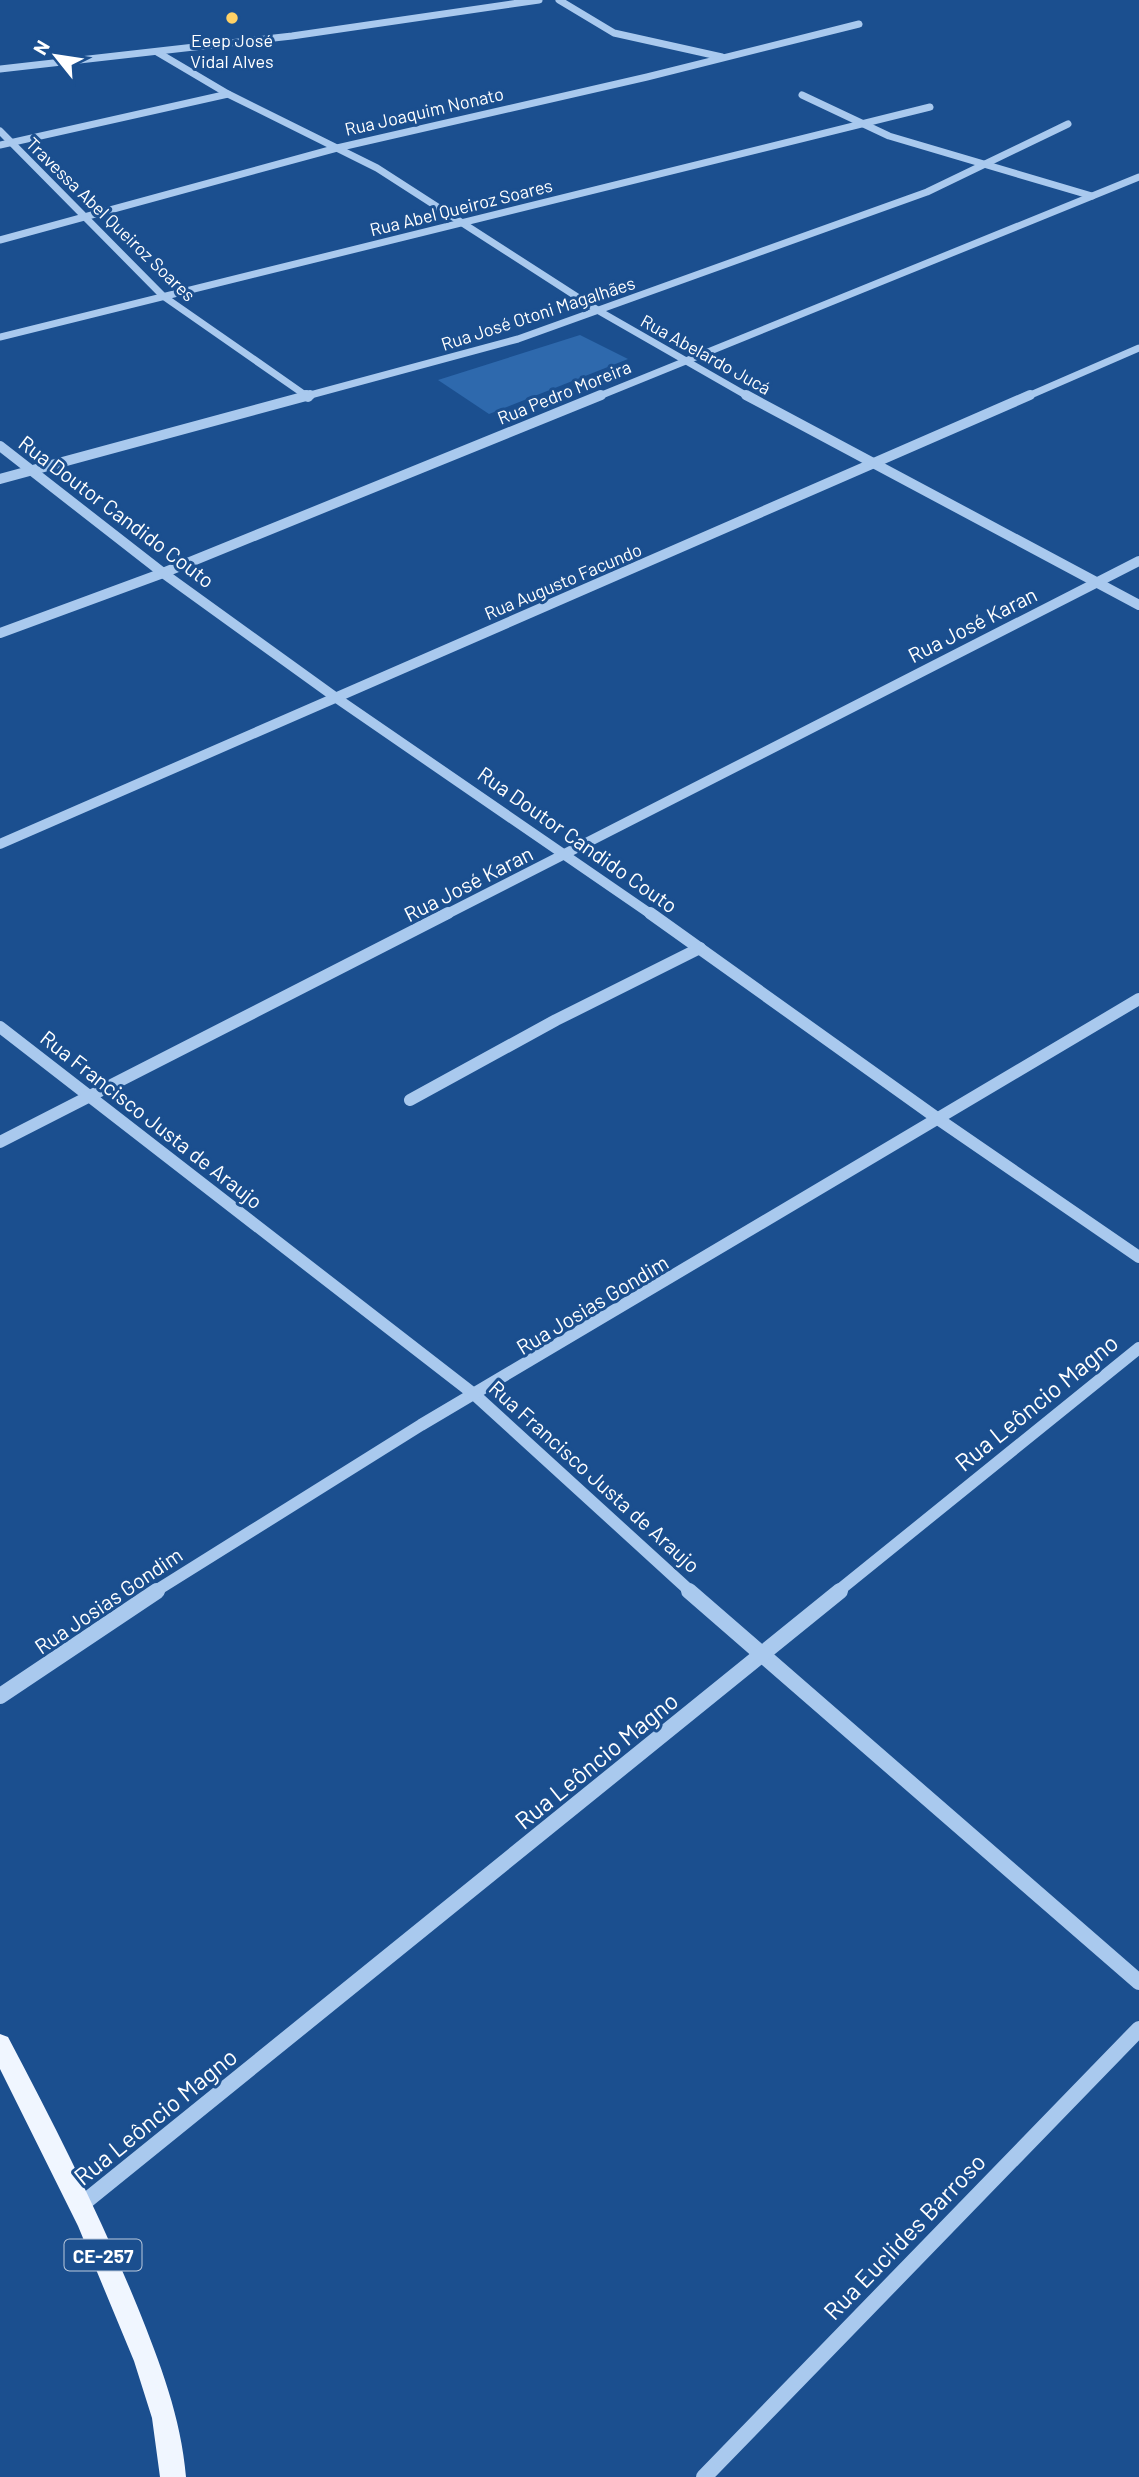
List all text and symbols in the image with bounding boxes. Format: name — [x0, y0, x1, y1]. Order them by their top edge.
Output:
marker: Eeep José Vidal Alves — [224, 10, 240, 26]
north arrow — [21, 21, 91, 91]
place label: Eeep José Vidal Alves — [190, 29, 274, 72]
text: N — [28, 36, 54, 58]
street label: Rua Joaquim Nonato — [342, 82, 506, 140]
street label: Travessa Abel Queiroz Soares — [22, 132, 200, 306]
street label: Rua Abel Queiroz Soares — [367, 174, 555, 240]
street label: Rua José Otoni Magalhães — [438, 271, 638, 355]
street label: Rua Abelardo Jucá — [637, 309, 775, 399]
street label: Rua Pedro Moreira — [494, 355, 634, 429]
street label: Rua Doutor Candido Couto — [14, 429, 220, 593]
street label: Rua Augusto Facundo — [481, 538, 645, 624]
street label: Rua José Karan — [903, 581, 1041, 667]
street label: Rua Doutor Candido Couto — [473, 761, 683, 917]
street label: Rua José Karan — [399, 840, 537, 926]
street label: Rua Francisco Justa de Araujo — [36, 1025, 268, 1213]
street label: Rua Josias Gondim — [512, 1249, 672, 1359]
street label: Rua Leôncio Magno — [949, 1327, 1123, 1477]
street label: Rua Francisco Justa de Araujo — [484, 1375, 706, 1577]
street label: Rua Josias Gondim — [29, 1541, 187, 1659]
street label: Rua Leôncio Magno — [509, 1685, 683, 1835]
street label: Rua Leôncio Magno — [68, 2041, 242, 2191]
street label: Rua Euclides Barroso — [817, 2147, 991, 2325]
road number: CE-257 — [64, 2240, 142, 2270]

